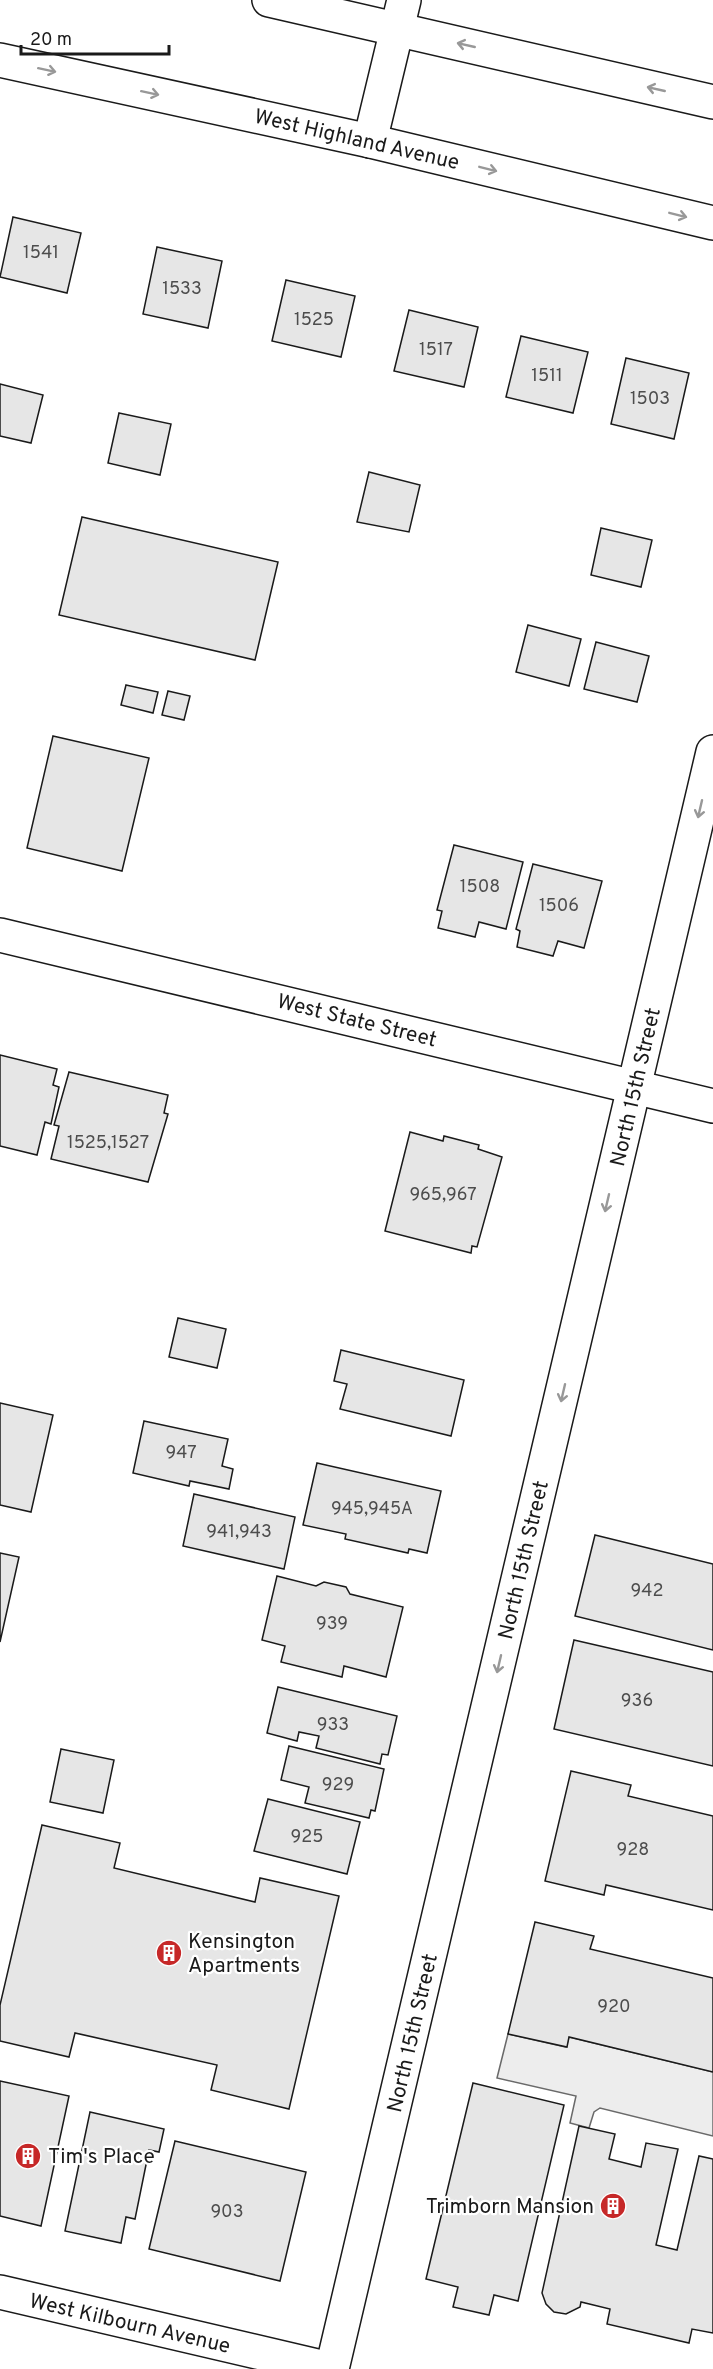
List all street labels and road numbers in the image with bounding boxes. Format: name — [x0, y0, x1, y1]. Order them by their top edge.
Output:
street label: West Highland Avenue — [252, 104, 462, 177]
street label: West State Street — [274, 989, 439, 1054]
street label: North 15th Street — [605, 1005, 668, 1169]
street label: North 15th Street — [493, 1478, 556, 1642]
street label: North 15th Street — [382, 1951, 445, 2115]
street label: West Kilbourn Avenue — [26, 2288, 233, 2361]

